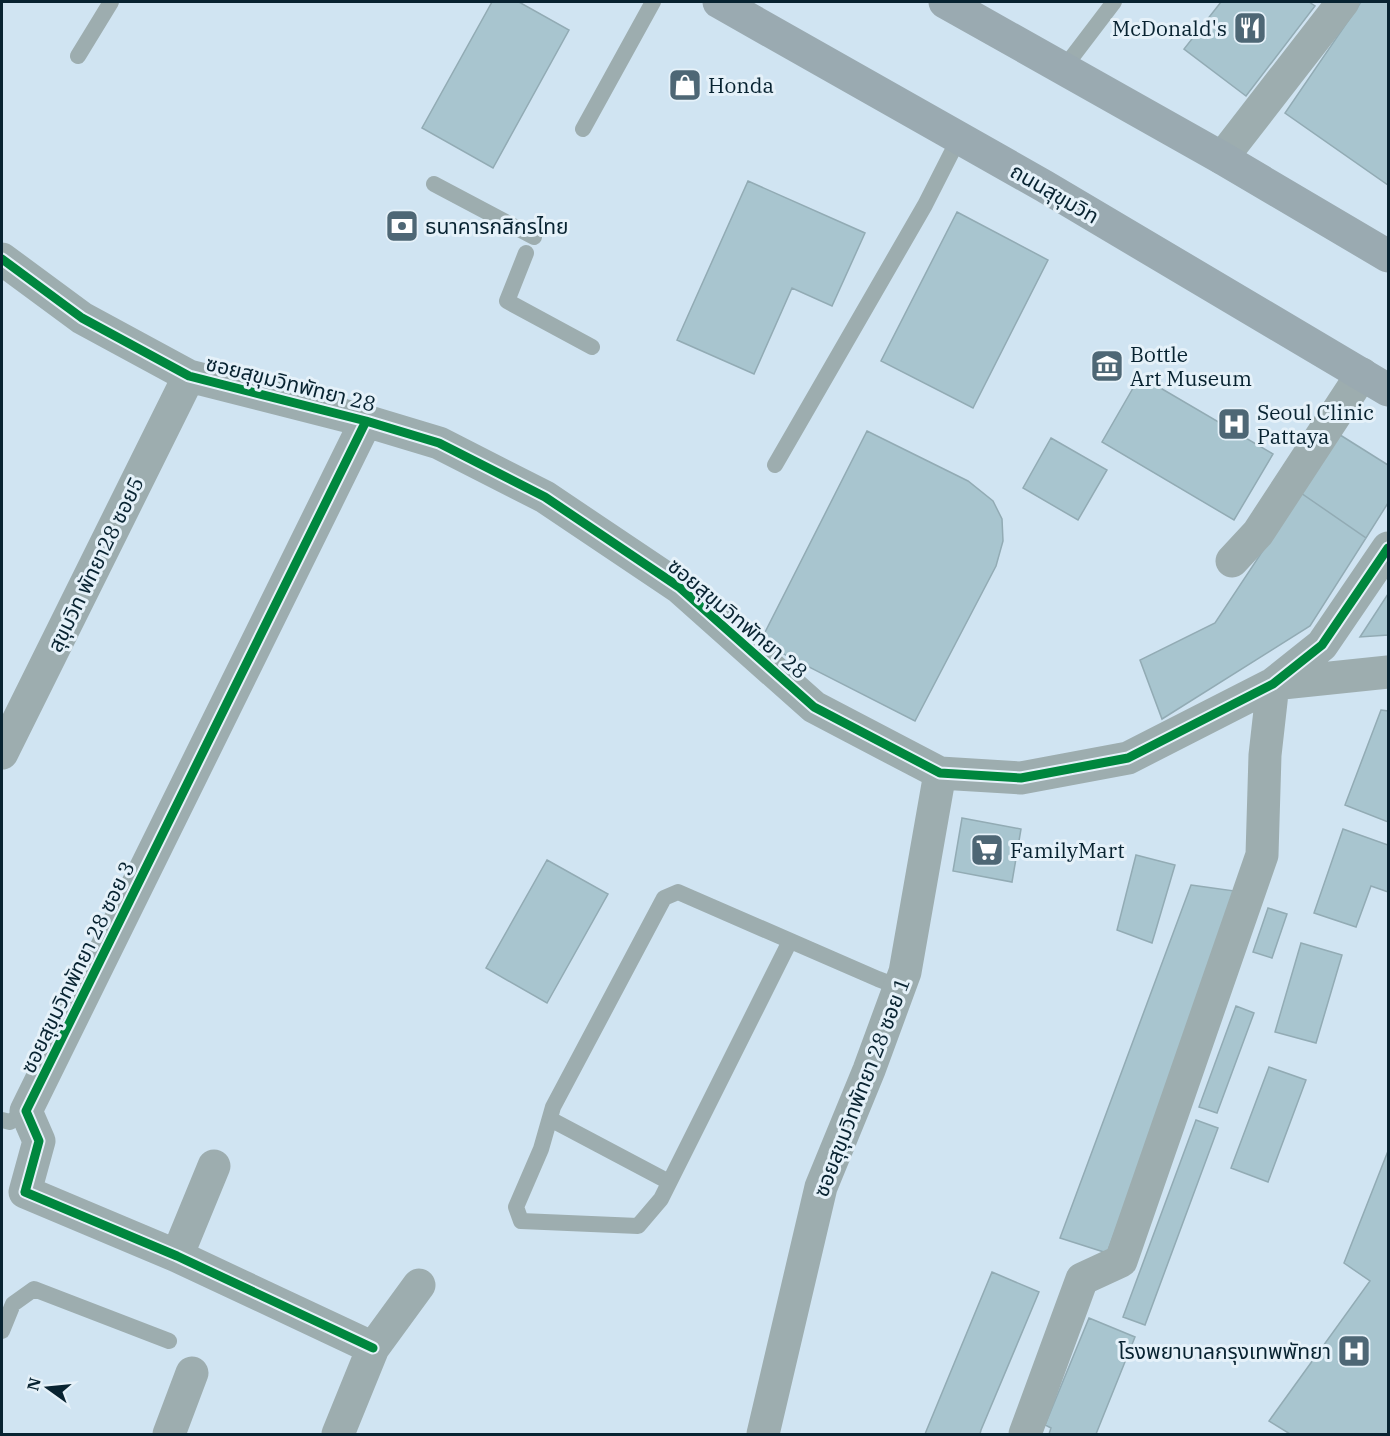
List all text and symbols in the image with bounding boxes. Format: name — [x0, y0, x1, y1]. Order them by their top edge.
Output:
restaurant icon: McDonald's — [1232, 10, 1268, 46]
place label: McDonald's — [1112, 14, 1227, 42]
shop icon: Honda — [667, 67, 703, 103]
place label: Honda — [708, 71, 774, 99]
street label: ถนนสุขุมวิท — [1006, 156, 1104, 230]
bank icon: ธนาคารกสิกรไทย — [384, 208, 420, 244]
place label: ธนาคารกสิกรไทย — [425, 212, 569, 240]
place label: Bottle Art Museum — [1130, 340, 1252, 392]
street label: ซอยสุขุมวิทพัทยา 28 — [203, 348, 379, 418]
museum icon: Bottle Art Museum — [1089, 348, 1125, 384]
place label: Seoul Clinic Pattaya — [1257, 398, 1374, 450]
hospital icon: Seoul Clinic Pattaya — [1216, 406, 1252, 442]
street label: สุขุมวิท พัทยา28 ซอย5 — [40, 472, 150, 656]
street label: ซอยสุขุมวิทพัทยา 28 — [662, 551, 814, 685]
supermarket icon: FamilyMart — [969, 832, 1005, 868]
place label: FamilyMart — [1010, 836, 1125, 864]
street label: ซอยสุขุมวิทพัทยา 28 ซอย 3 — [13, 856, 141, 1078]
street label: ซอยสุขุมวิทพัทยา 28 ซอย 1 — [806, 973, 916, 1201]
hospital icon: โรงพยาบาลกรุงเทพพัทยา — [1336, 1333, 1372, 1369]
place label: โรงพยาบาลกรุงเทพพัทยา — [1118, 1337, 1331, 1365]
north arrow — [18, 1358, 78, 1418]
text: N — [22, 1375, 45, 1393]

